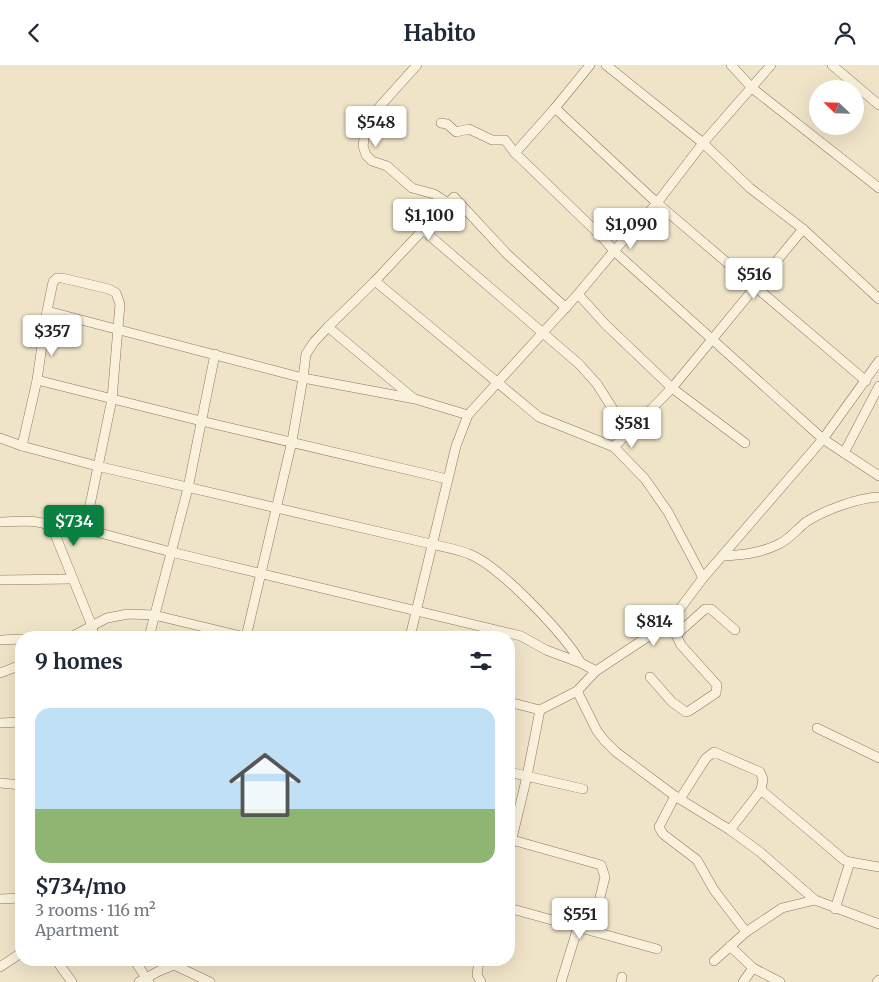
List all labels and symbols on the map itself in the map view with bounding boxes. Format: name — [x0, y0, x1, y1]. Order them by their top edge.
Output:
north arrow — [809, 80, 864, 135]
pin: $548 — [346, 106, 406, 148]
pin: $1,100 — [388, 199, 470, 241]
pin: $1,090 — [590, 207, 672, 250]
pin: $516 — [724, 257, 784, 300]
pin: $357 — [22, 315, 82, 357]
pin: $581 — [602, 407, 662, 449]
pin: $734 — [44, 505, 104, 547]
pin: $814 — [624, 605, 684, 647]
pin: $551 — [550, 897, 610, 940]

